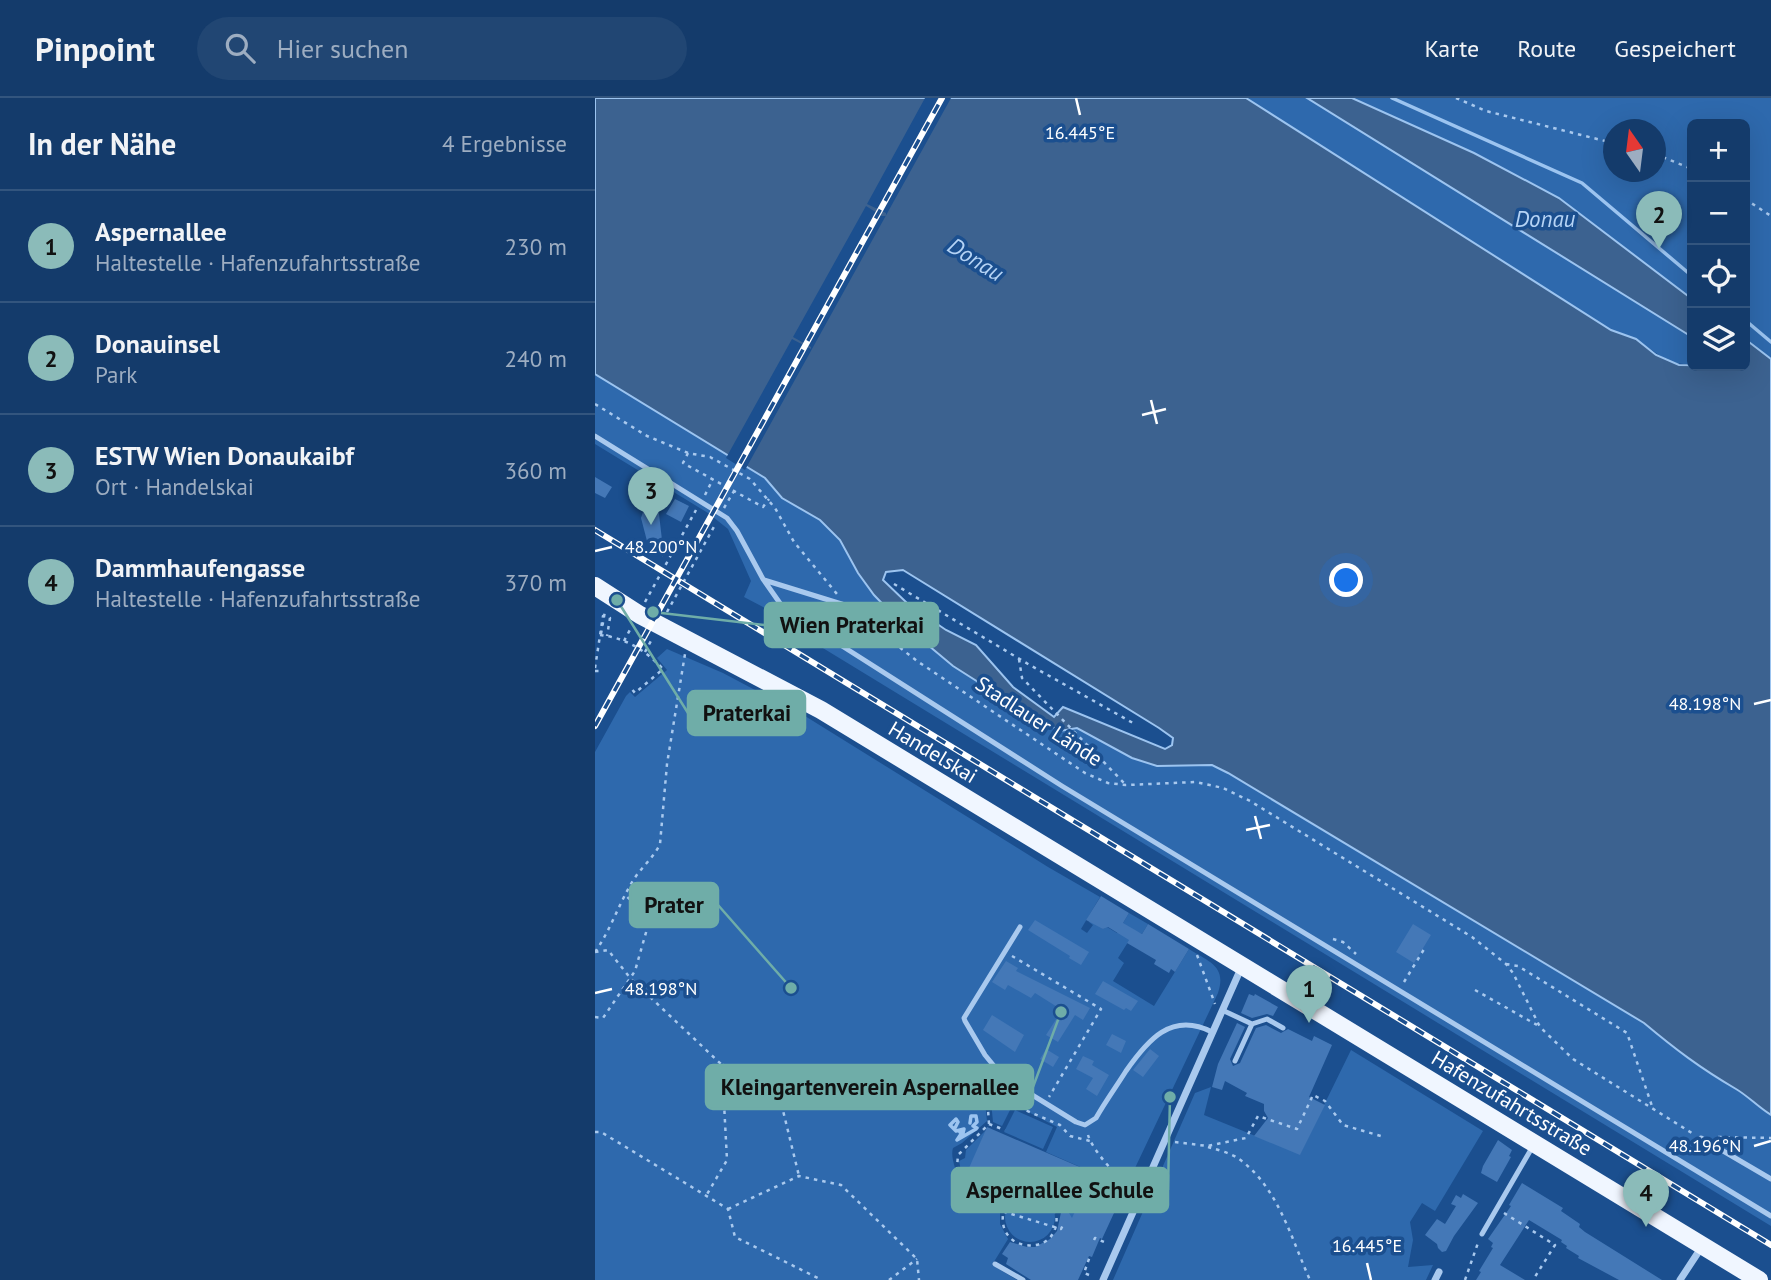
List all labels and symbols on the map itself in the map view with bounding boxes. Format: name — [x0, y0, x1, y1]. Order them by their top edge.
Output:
north arrow — [1603, 119, 1666, 182]
text: 16.445°E — [1045, 121, 1115, 144]
pin: 2 — [1636, 191, 1682, 249]
water label: Donau — [1515, 204, 1576, 233]
water label: Donau — [943, 231, 1010, 288]
pin: 3 — [628, 467, 674, 525]
text: 48.200°N — [625, 535, 697, 558]
your location — [1329, 563, 1363, 597]
callout: Wien Praterkai — [765, 603, 938, 647]
text: Wien Praterkai — [780, 610, 924, 639]
street label: Stadlauer Lände — [970, 670, 1108, 772]
callout: Praterkai — [688, 691, 805, 735]
text: 48.198°N — [1669, 692, 1741, 715]
text: Praterkai — [703, 698, 791, 727]
street label: Handelskai — [884, 715, 982, 789]
callout: Prater — [630, 883, 718, 927]
text: Prater — [644, 890, 705, 919]
pin: 1 — [1286, 965, 1332, 1023]
text: 48.198°N — [625, 977, 697, 1000]
street label: Hafenzufahrtsstraße — [1427, 1044, 1597, 1162]
callout: Kleingartenverein Aspernallee — [706, 1065, 1033, 1109]
text: Kleingartenverein Aspernallee — [721, 1072, 1019, 1101]
text: 48.196°N — [1669, 1134, 1741, 1157]
callout: Aspernallee Schule — [952, 1168, 1168, 1212]
pin: 4 — [1623, 1169, 1669, 1227]
text: Aspernallee Schule — [966, 1175, 1154, 1204]
text: 16.445°E — [1332, 1234, 1402, 1257]

